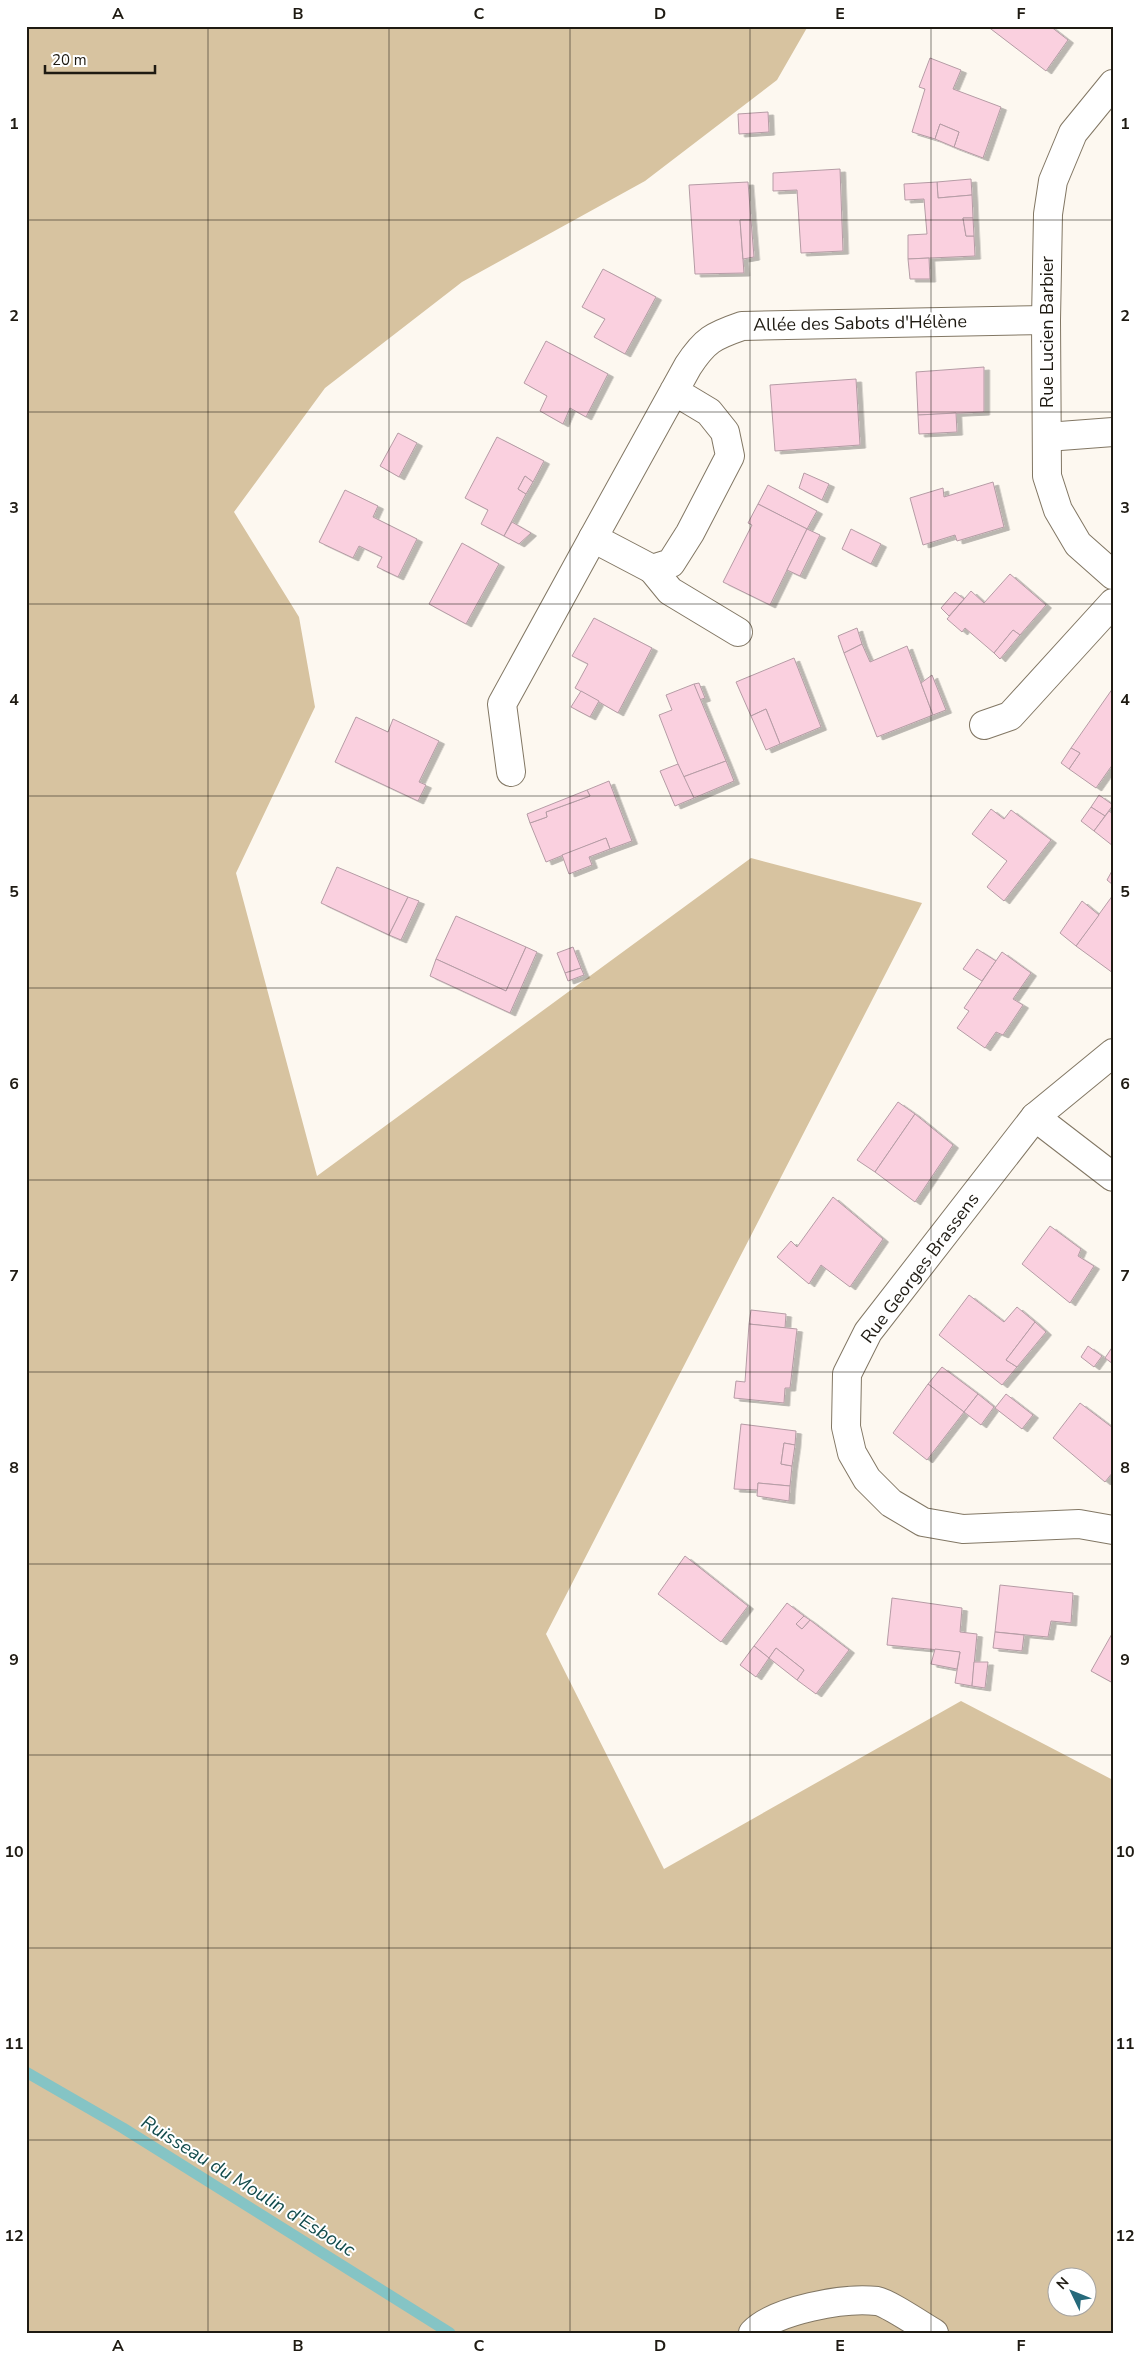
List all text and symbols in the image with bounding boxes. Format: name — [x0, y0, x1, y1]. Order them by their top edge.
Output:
text: A — [112, 3, 124, 25]
text: B — [292, 3, 304, 25]
text: C — [474, 3, 485, 25]
text: D — [654, 3, 666, 25]
text: E — [835, 3, 845, 25]
text: F — [1017, 3, 1026, 25]
scale bar — [45, 42, 155, 74]
text: 20 m — [52, 50, 87, 70]
text: 1 — [9, 113, 19, 135]
text: 1 — [1120, 113, 1130, 135]
street label: Rue Lucien Barbier — [1035, 256, 1059, 408]
text: 2 — [9, 305, 19, 327]
text: 2 — [1120, 305, 1130, 327]
street label: Allée des Sabots d'Hélène — [753, 309, 967, 337]
text: 3 — [9, 497, 19, 519]
text: 3 — [1120, 497, 1130, 519]
text: 4 — [9, 689, 19, 711]
text: 4 — [1120, 689, 1130, 711]
text: 5 — [9, 881, 19, 903]
text: 5 — [1120, 881, 1130, 903]
text: 6 — [9, 1073, 19, 1095]
text: 6 — [1120, 1073, 1130, 1095]
street label: Rue Georges Brassens — [855, 1188, 985, 1348]
text: 7 — [9, 1265, 19, 1287]
text: 7 — [1120, 1265, 1130, 1287]
text: 8 — [9, 1457, 19, 1479]
text: 8 — [1120, 1457, 1130, 1479]
text: 9 — [9, 1649, 19, 1671]
text: 9 — [1120, 1649, 1130, 1671]
text: 10 — [4, 1841, 24, 1863]
text: 10 — [1115, 1841, 1135, 1863]
text: 11 — [4, 2033, 24, 2055]
text: 11 — [1115, 2033, 1135, 2055]
water label: Ruisseau du Moulin d'Esbouc — [136, 2109, 360, 2263]
text: 12 — [4, 2225, 24, 2247]
text: 12 — [1115, 2225, 1135, 2247]
north arrow — [1046, 2266, 1096, 2316]
text: N — [1052, 2273, 1073, 2294]
text: A — [112, 2335, 124, 2357]
text: B — [292, 2335, 304, 2357]
text: C — [474, 2335, 485, 2357]
text: D — [654, 2335, 666, 2357]
text: E — [835, 2335, 845, 2357]
text: F — [1017, 2335, 1026, 2357]

